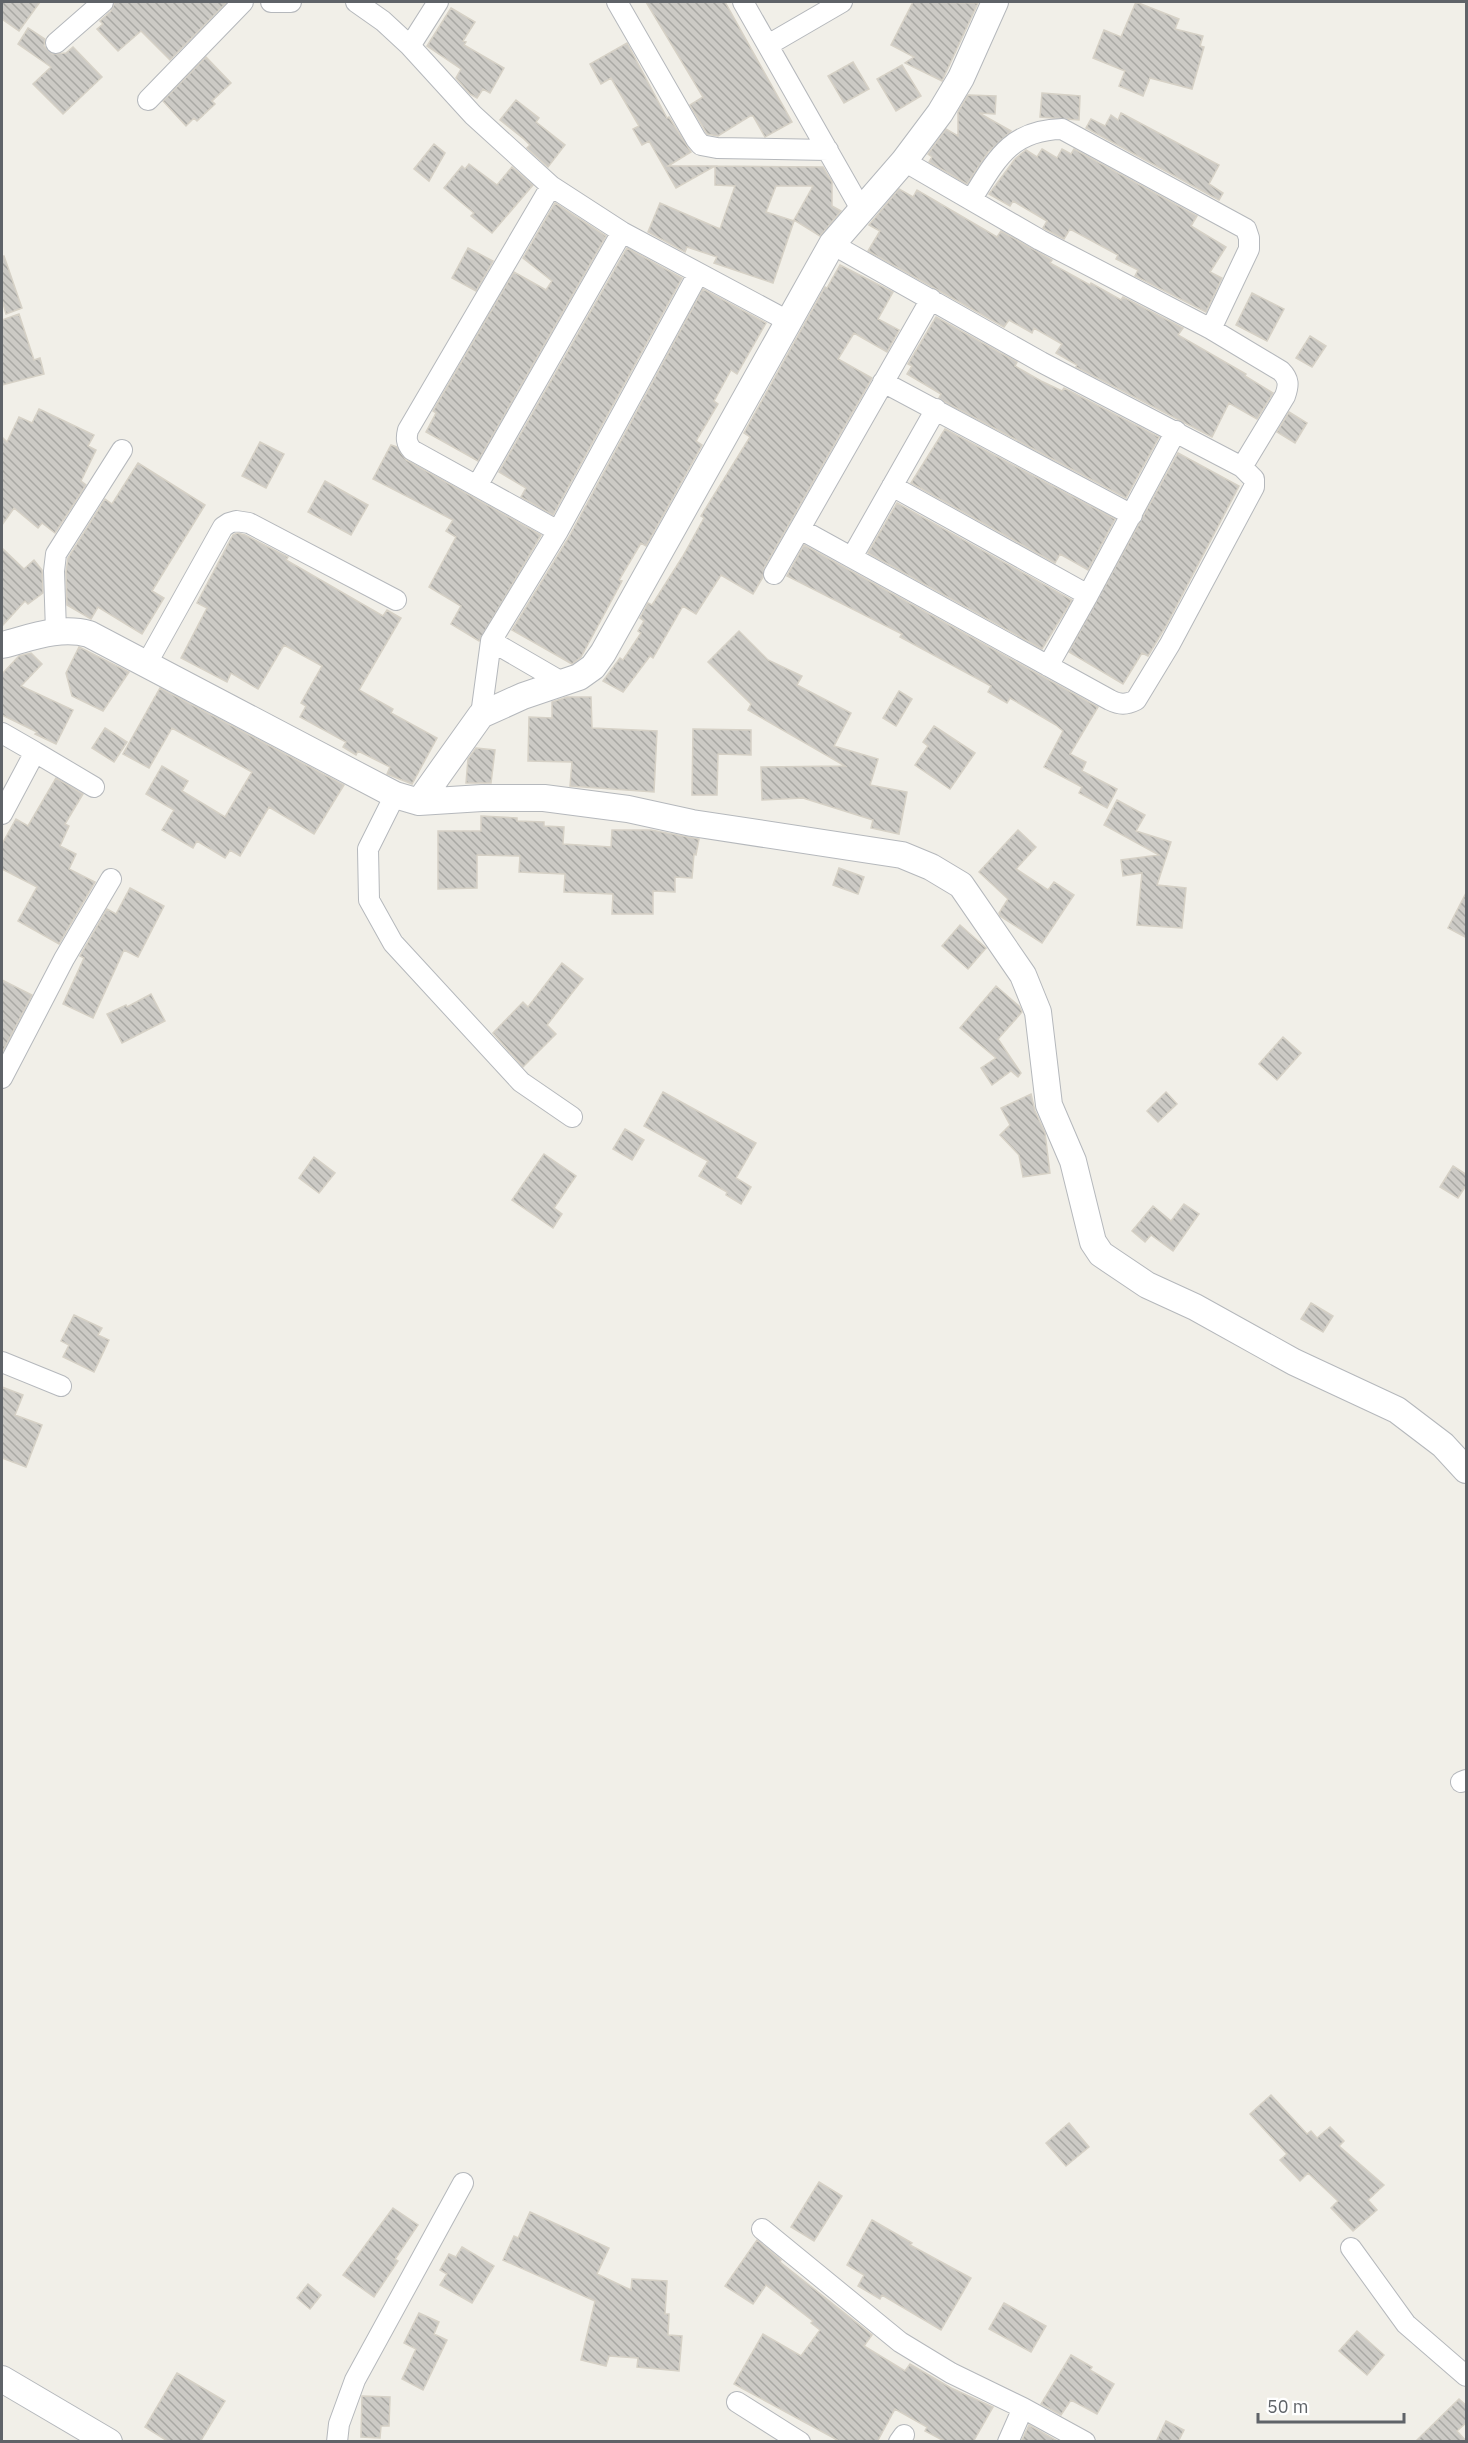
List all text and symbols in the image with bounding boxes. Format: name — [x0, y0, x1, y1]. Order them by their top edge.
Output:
scale bar — [1258, 2386, 1404, 2424]
text: 50 m — [1267, 2395, 1309, 2418]

